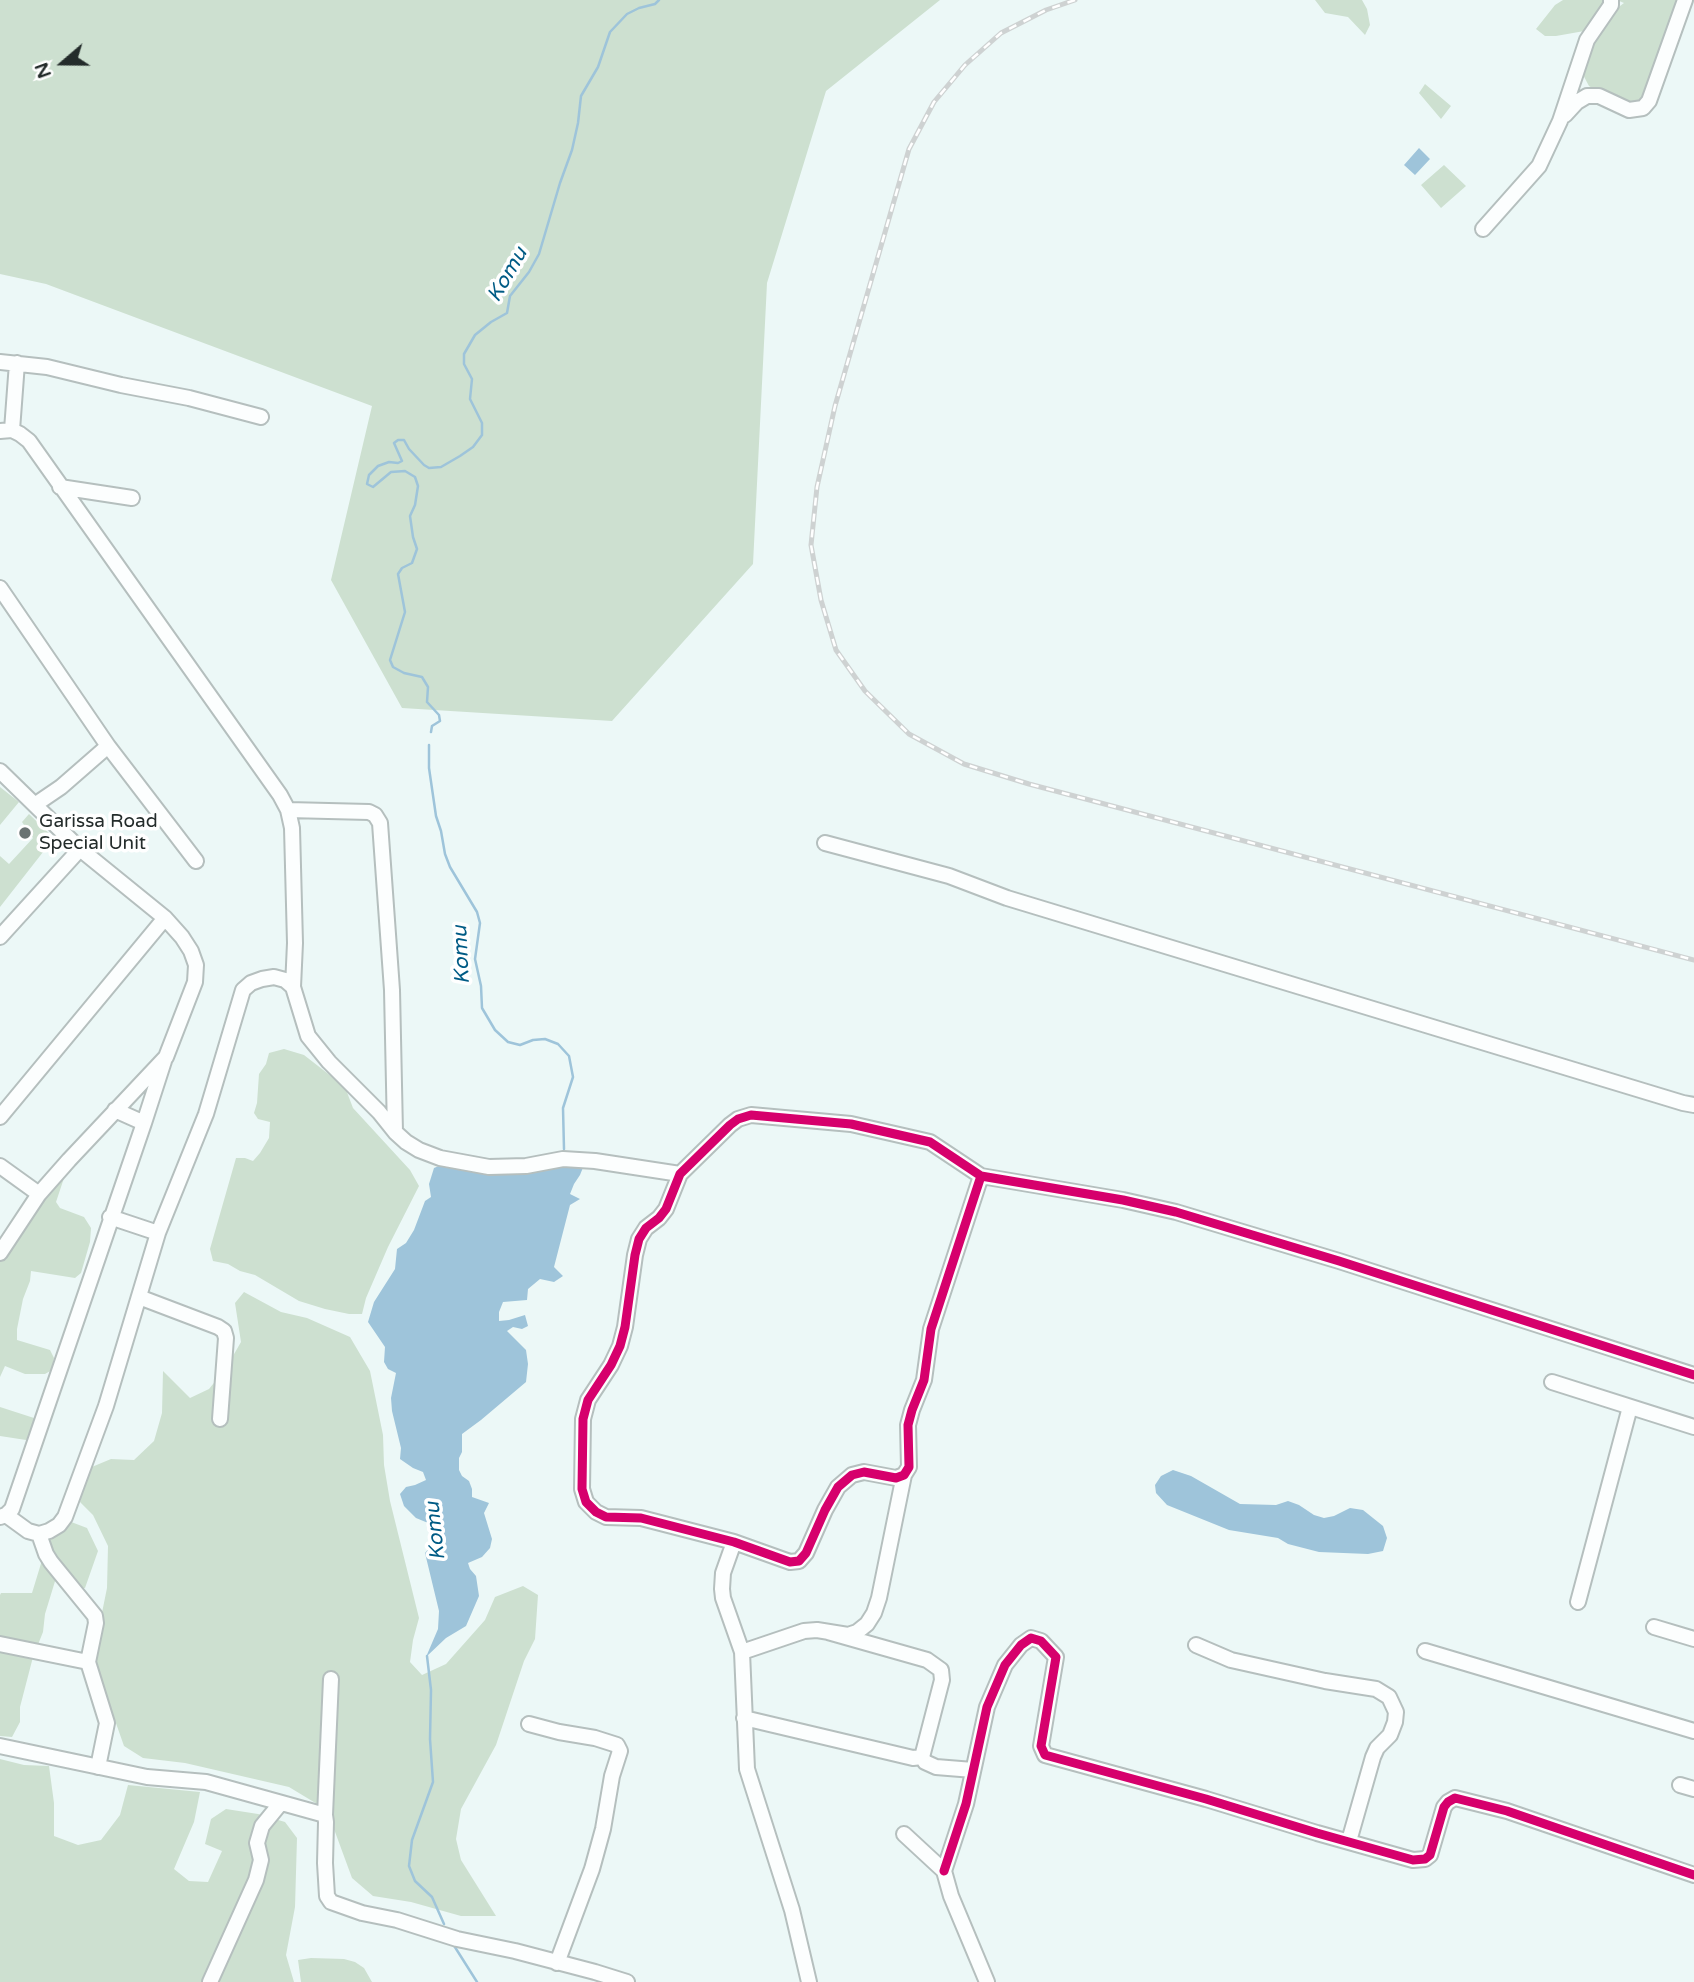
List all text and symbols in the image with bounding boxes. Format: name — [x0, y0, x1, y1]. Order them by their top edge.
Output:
north arrow — [28, 28, 98, 98]
text: N — [30, 59, 56, 81]
water label: Komu — [482, 243, 534, 307]
place label: Garissa Road Special Unit — [39, 811, 158, 855]
marker: Garissa Road Special Unit — [17, 825, 33, 841]
water label: Komu — [448, 925, 476, 985]
water label: Komu — [420, 1500, 452, 1562]

